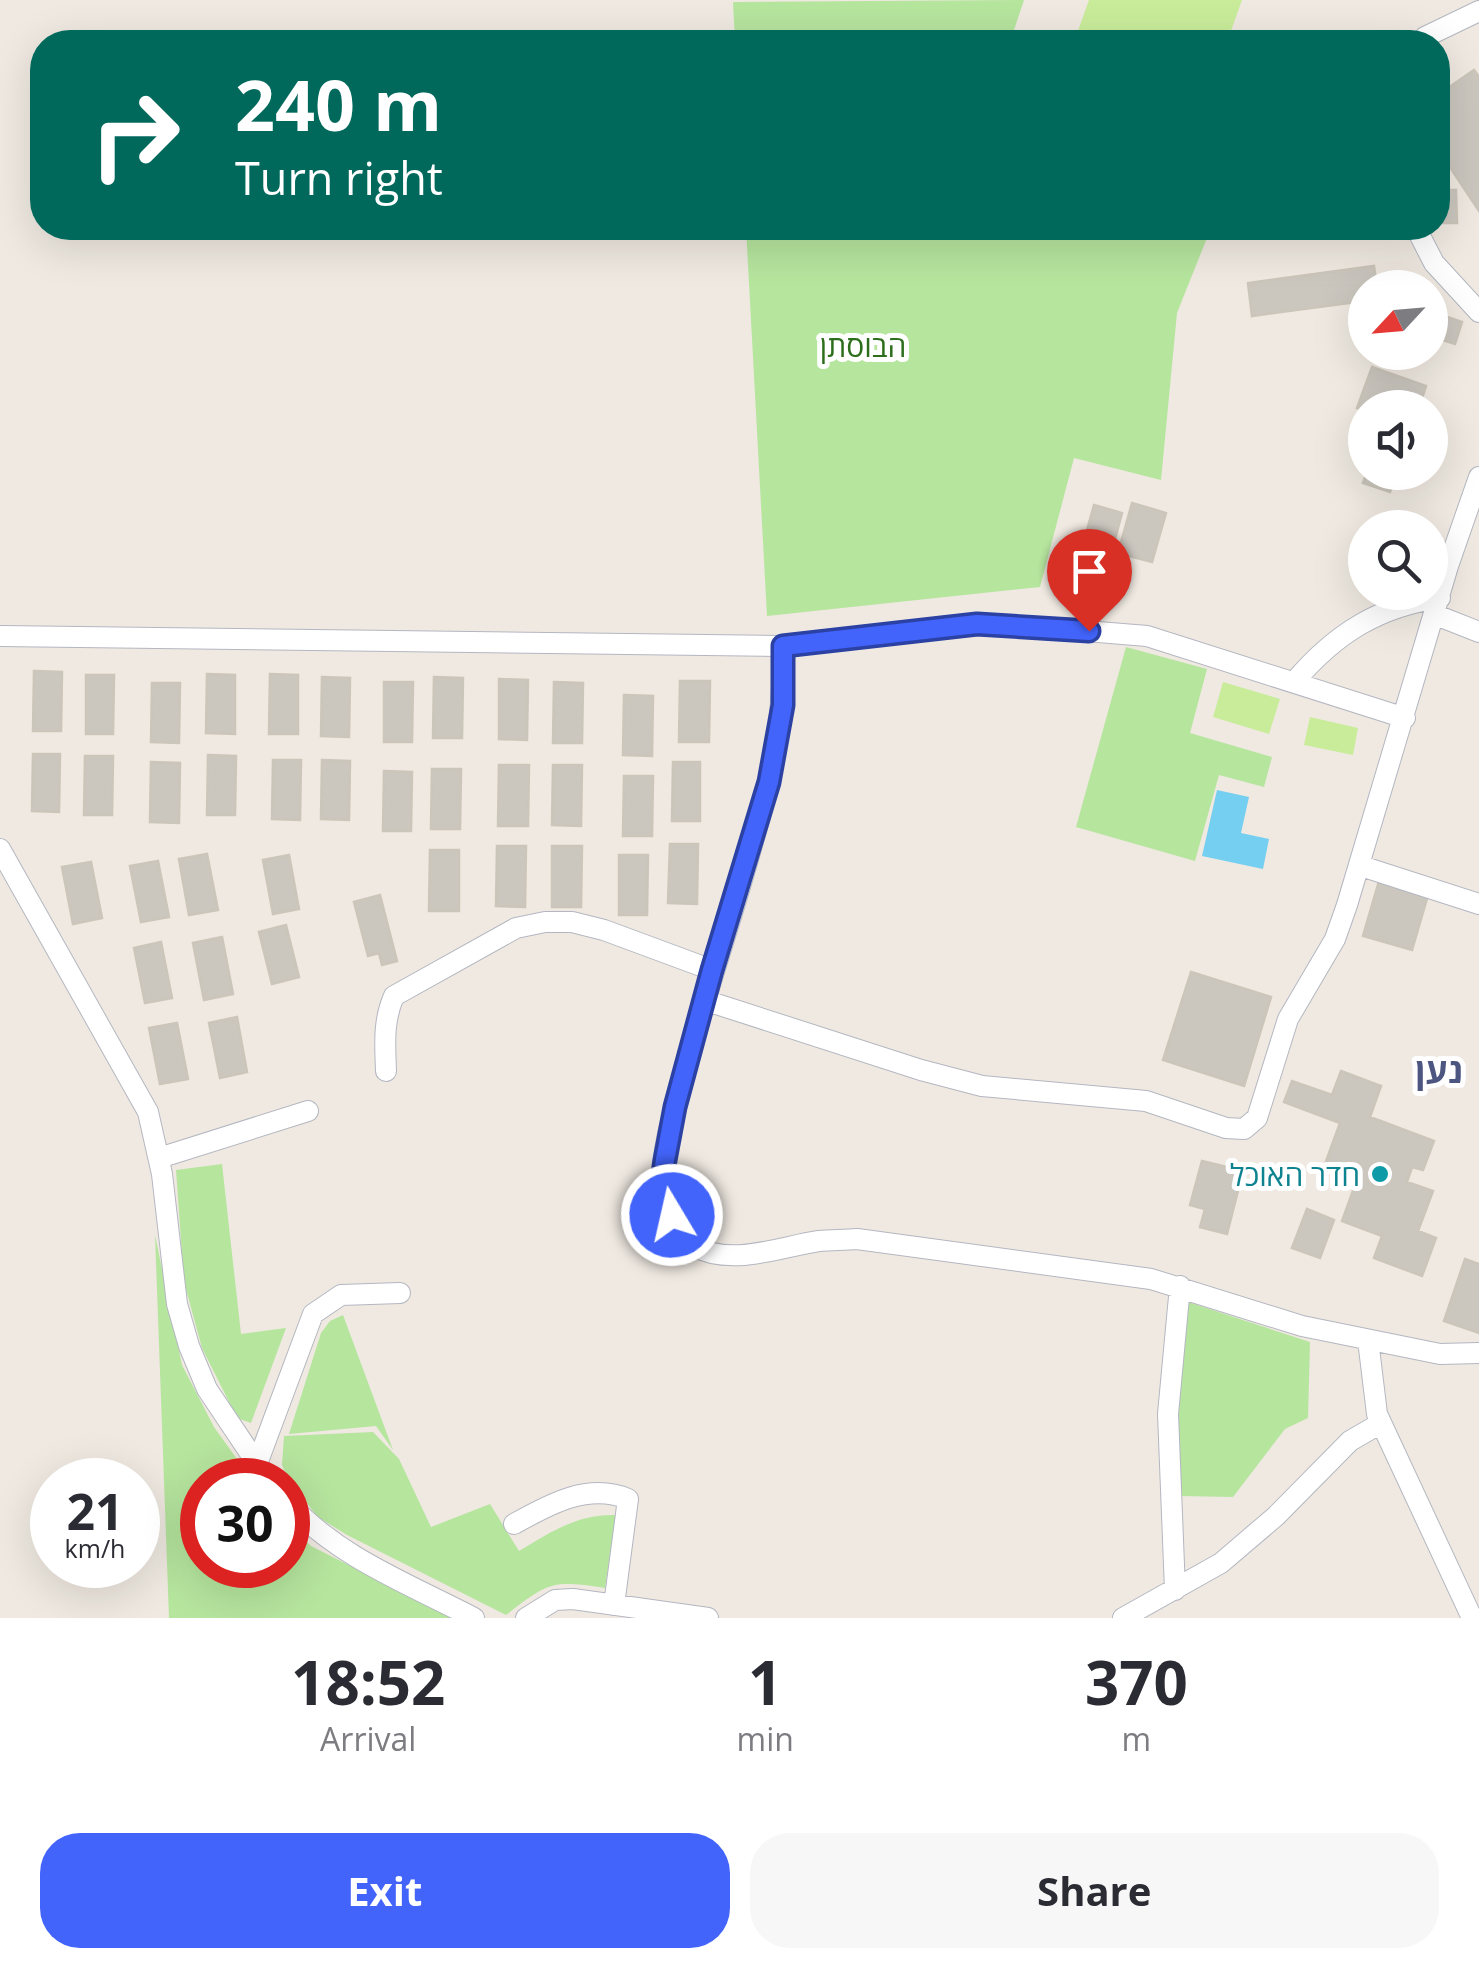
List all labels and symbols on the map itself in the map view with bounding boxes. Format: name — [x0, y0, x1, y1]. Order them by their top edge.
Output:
north arrow — [1348, 270, 1448, 370]
park label: הבוסתן — [820, 325, 906, 366]
pin — [1047, 529, 1132, 632]
district label: נען — [1415, 1046, 1463, 1093]
place label: חדר האוכל — [1230, 1154, 1360, 1195]
position arrow — [620, 1163, 724, 1267]
marker: חדר האוכל — [1369, 1163, 1391, 1185]
speed limit sign: 30 — [180, 1458, 310, 1588]

